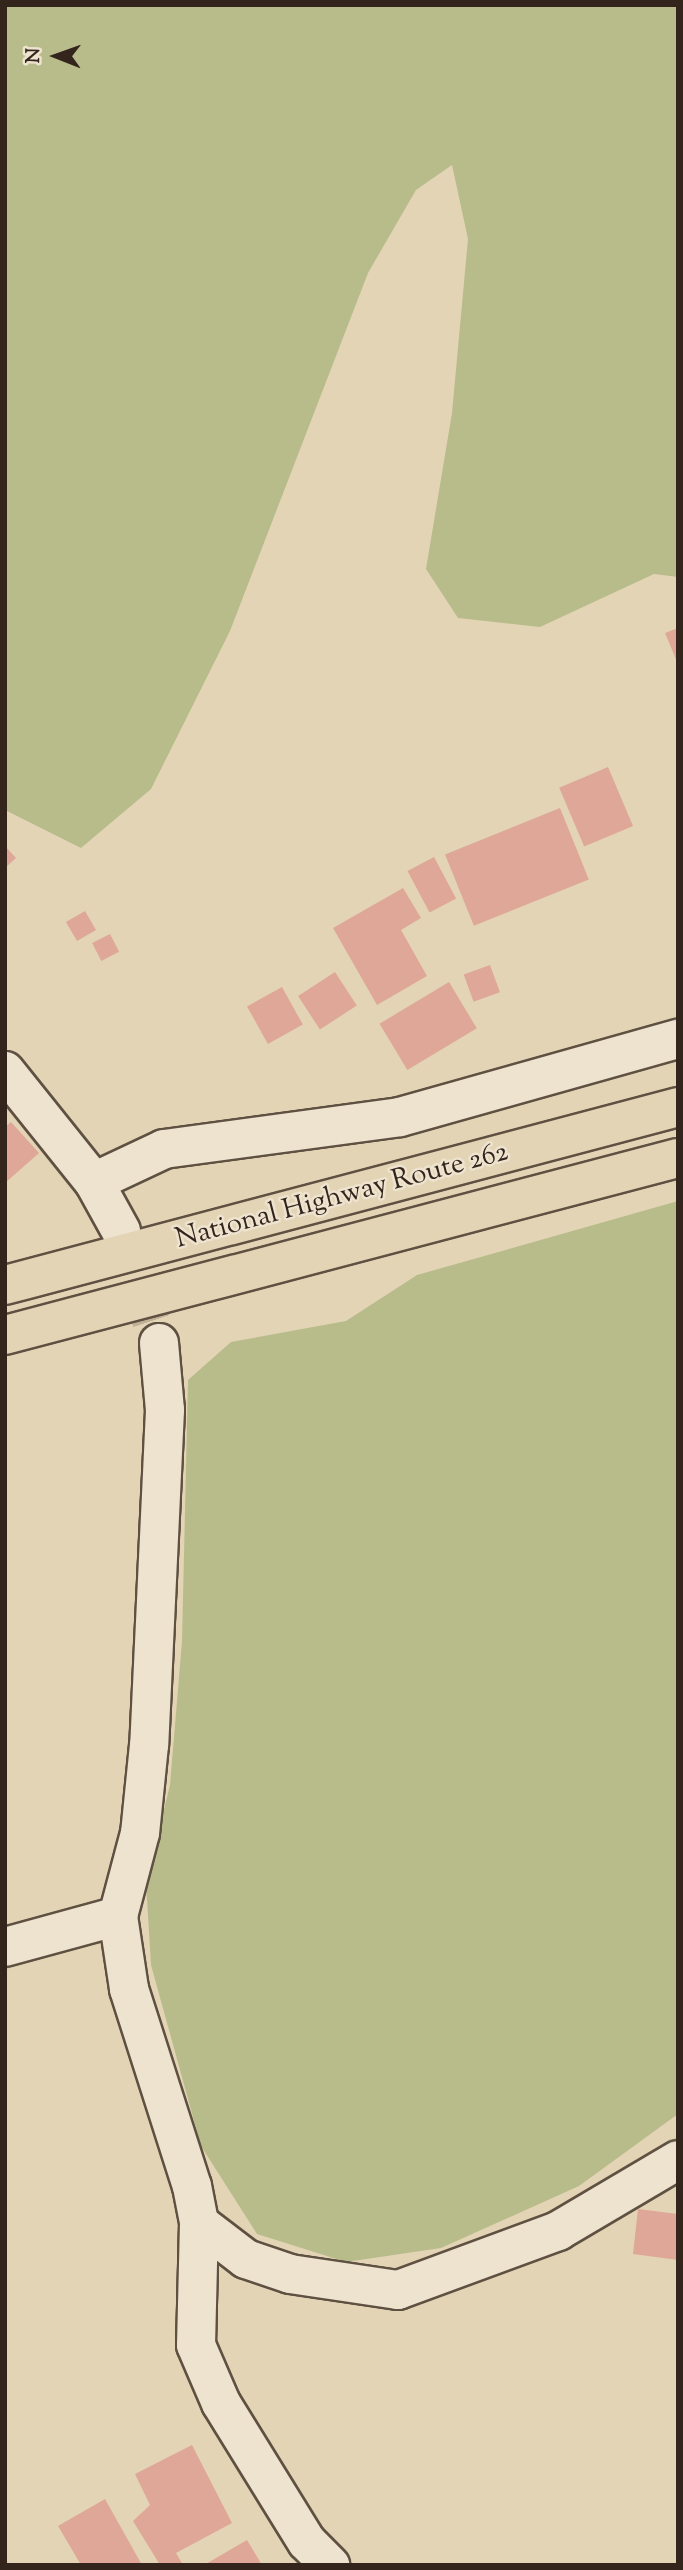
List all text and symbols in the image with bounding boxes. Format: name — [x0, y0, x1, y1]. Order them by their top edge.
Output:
north arrow — [21, 21, 91, 91]
text: N — [21, 48, 48, 63]
street label: National Highway Route 262 — [172, 1135, 512, 1257]

